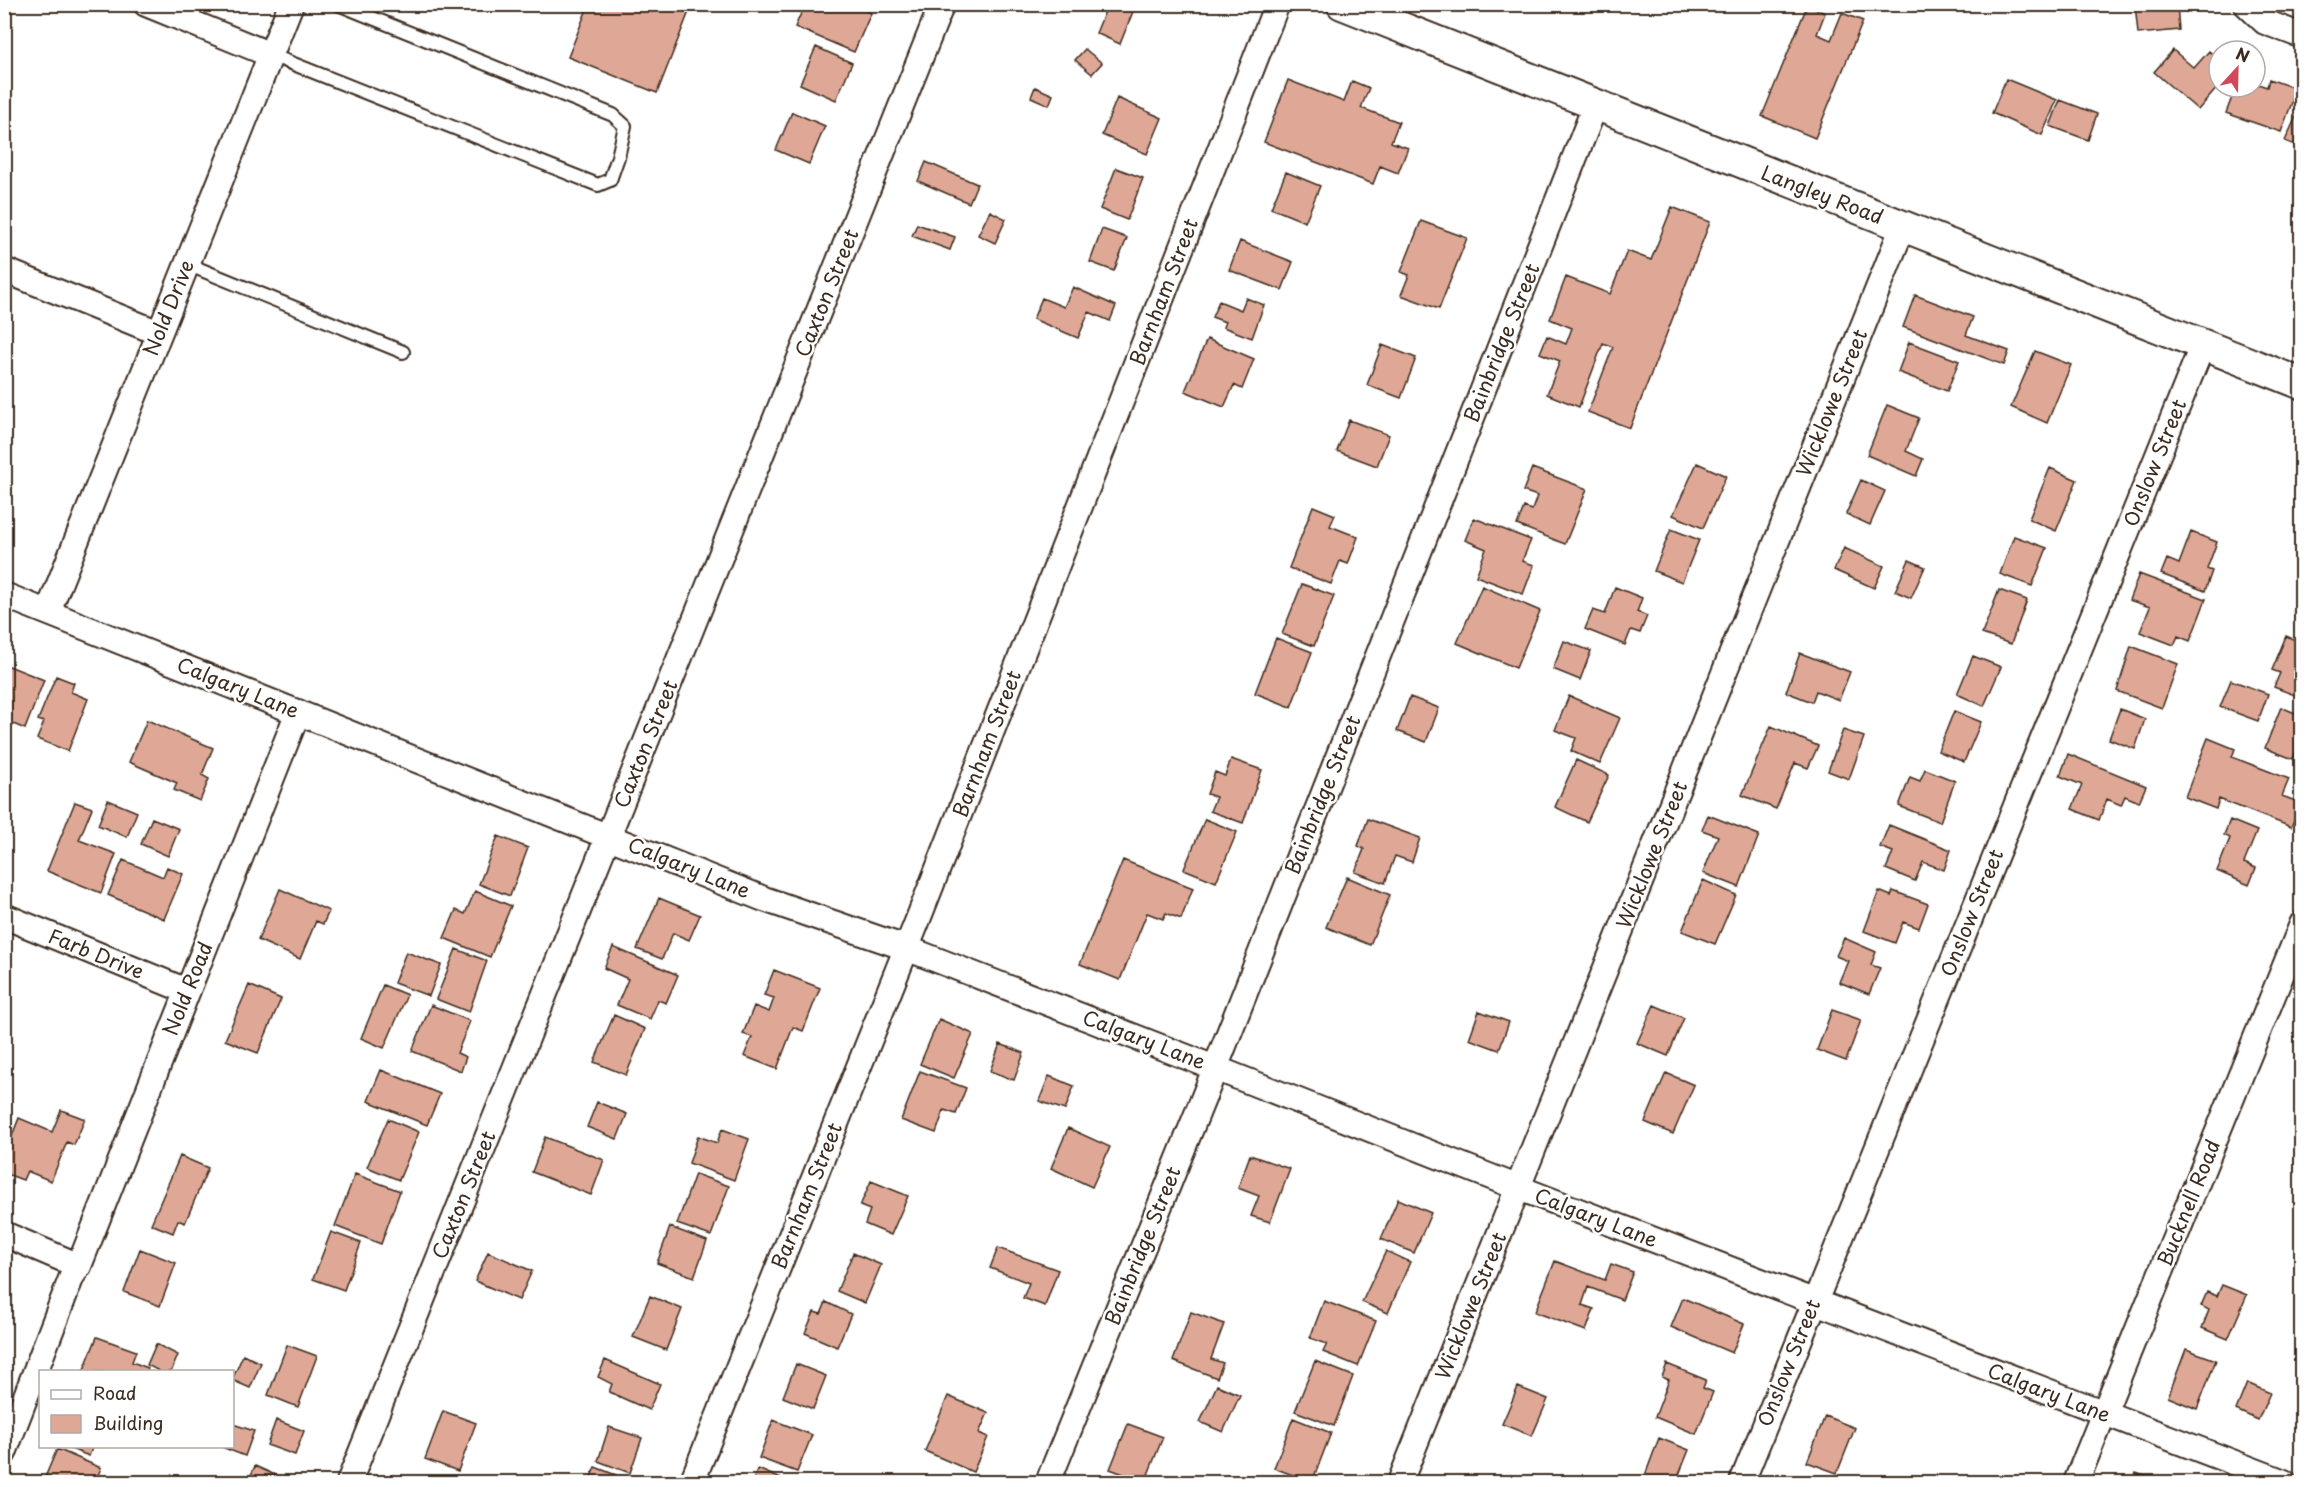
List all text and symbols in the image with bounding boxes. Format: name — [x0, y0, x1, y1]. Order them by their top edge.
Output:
north arrow — [2207, 39, 2267, 99]
text: N — [2233, 41, 2253, 68]
street label: Langley Road — [1757, 157, 1888, 231]
street label: Barnham Street — [1121, 214, 1205, 370]
street label: Caxton Street — [787, 224, 865, 361]
street label: Nold Drive — [135, 255, 201, 360]
street label: Bainbridge Street — [1455, 259, 1547, 427]
street label: Wicklowe Street — [1788, 324, 1874, 481]
street label: Onslow Street — [2115, 394, 2193, 531]
street label: Calgary Lane — [173, 649, 304, 725]
street label: Barnham Street — [944, 666, 1028, 822]
street label: Caxton Street — [606, 675, 684, 812]
street label: Bainbridge Street — [1276, 711, 1368, 879]
street label: Wicklowe Street — [1608, 776, 1694, 933]
street label: Calgary Lane — [624, 829, 755, 905]
street label: Onslow Street — [1932, 844, 2010, 981]
street label: Farb Drive — [44, 920, 149, 986]
street label: Nold Road — [155, 937, 220, 1040]
street label: Calgary Lane — [1078, 1002, 1210, 1076]
street label: Barnham Street — [763, 1118, 849, 1273]
street label: Caxton Street — [424, 1126, 502, 1263]
street label: Bucknell Road — [2149, 1135, 2227, 1270]
street label: Bainbridge Street — [1096, 1162, 1188, 1330]
street label: Calgary Lane — [1530, 1180, 1662, 1254]
street label: Wicklowe Street — [1427, 1227, 1513, 1384]
street label: Onslow Street — [1749, 1294, 1827, 1431]
street label: Calgary Lane — [1983, 1355, 2115, 1429]
legend — [39, 1370, 234, 1448]
text: Road — [93, 1379, 137, 1406]
text: Building — [93, 1409, 163, 1436]

